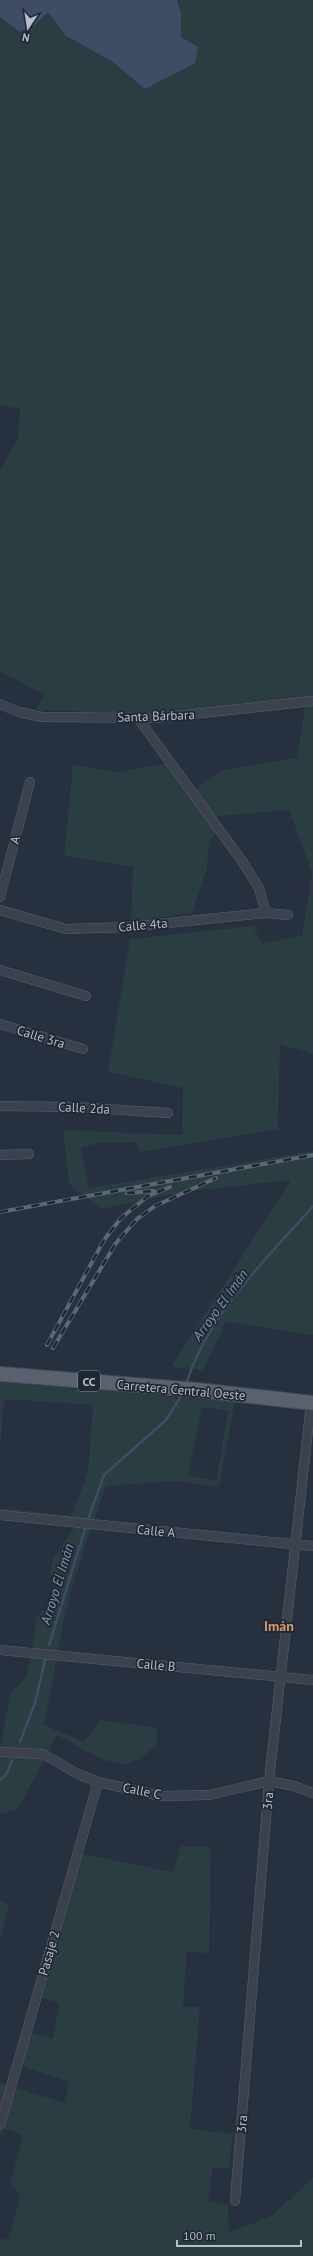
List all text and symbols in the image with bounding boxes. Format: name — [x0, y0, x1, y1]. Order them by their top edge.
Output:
north arrow — [8, 8, 48, 48]
text: N — [21, 30, 31, 45]
street label: Santa Bárbara — [117, 706, 195, 726]
street label: A — [6, 834, 24, 846]
street label: Calle 4ta — [118, 914, 168, 936]
street label: Calle 3ra — [15, 1022, 67, 1052]
street label: Calle 2da — [58, 1098, 110, 1118]
water label: Arroyo El Imán — [188, 1266, 252, 1345]
road number: CC — [78, 1371, 100, 1391]
street label: Carretera Central Oeste — [116, 1376, 246, 1404]
street label: Calle A — [136, 1521, 176, 1541]
water label: Arroyo El Imán — [36, 1541, 78, 1628]
district label: Imán — [264, 1617, 294, 1635]
street label: Calle B — [136, 1655, 176, 1675]
street label: Calle C — [121, 1779, 163, 1803]
street label: 3ra — [259, 1791, 277, 1811]
street label: Pasaje 2 — [35, 1929, 63, 1977]
street label: 3ra — [233, 2114, 251, 2134]
scale bar — [177, 2222, 301, 2248]
text: 100 m — [183, 2228, 216, 2243]

